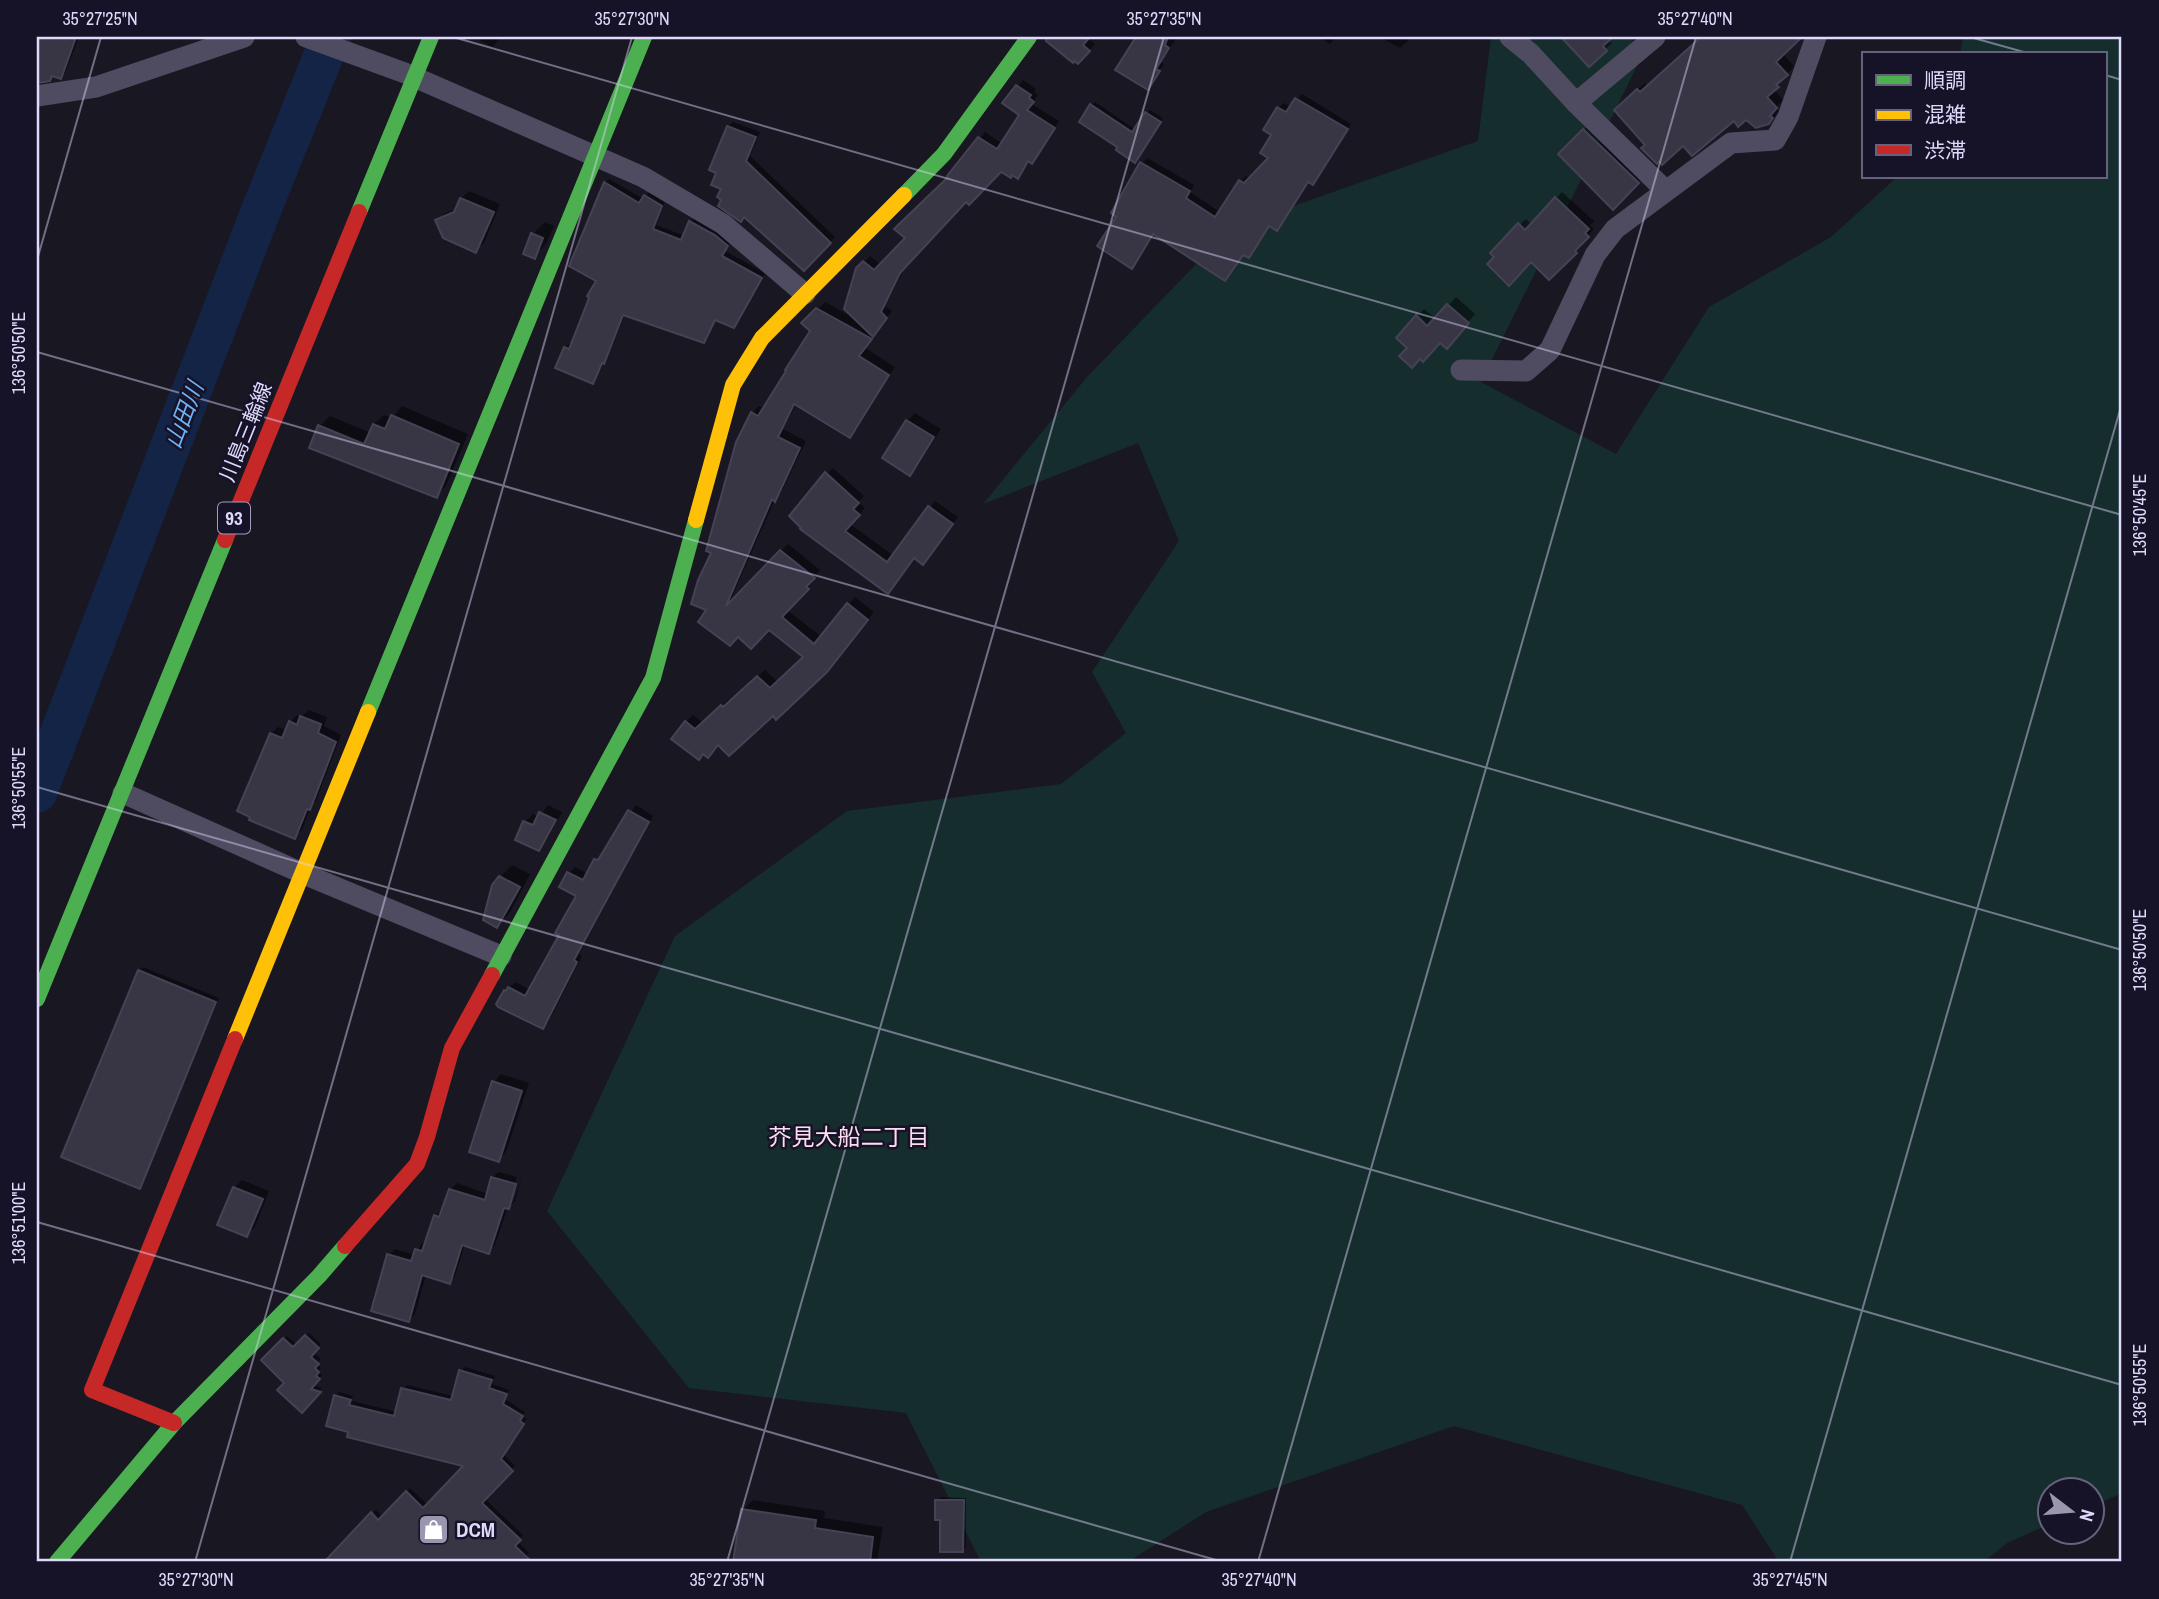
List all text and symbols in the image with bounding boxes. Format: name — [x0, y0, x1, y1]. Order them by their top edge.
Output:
text: 35°27'25"N — [62, 6, 138, 31]
text: 35°27'30"N — [594, 6, 670, 31]
text: 35°27'35"N — [1126, 6, 1202, 31]
text: 35°27'40"N — [1657, 6, 1733, 31]
legend — [1862, 52, 2106, 178]
text: 順調 — [1924, 66, 1966, 95]
text: 混雑 — [1924, 100, 1966, 129]
text: 渋滞 — [1924, 136, 1966, 165]
text: 136°50'50"E — [6, 312, 31, 394]
water label: 山田川 — [157, 374, 211, 453]
street label: 川島三輪線 — [212, 378, 279, 486]
text: 136°50'45"E — [2127, 474, 2152, 556]
road number: 93 — [218, 503, 250, 534]
text: 136°50'55"E — [6, 747, 31, 829]
text: 136°50'50"E — [2127, 909, 2152, 991]
district label: 芥見大船二丁目 — [769, 1121, 930, 1152]
text: 136°51'00"E — [6, 1182, 31, 1264]
text: 136°50'55"E — [2127, 1344, 2152, 1426]
north arrow — [2036, 1476, 2106, 1546]
text: N — [2073, 1507, 2101, 1525]
shop icon: DCM — [416, 1513, 450, 1547]
place label: DCM — [456, 1515, 495, 1544]
text: 35°27'30"N — [158, 1567, 234, 1592]
text: 35°27'35"N — [689, 1567, 765, 1592]
text: 35°27'40"N — [1221, 1567, 1297, 1592]
text: 35°27'45"N — [1752, 1567, 1828, 1592]

